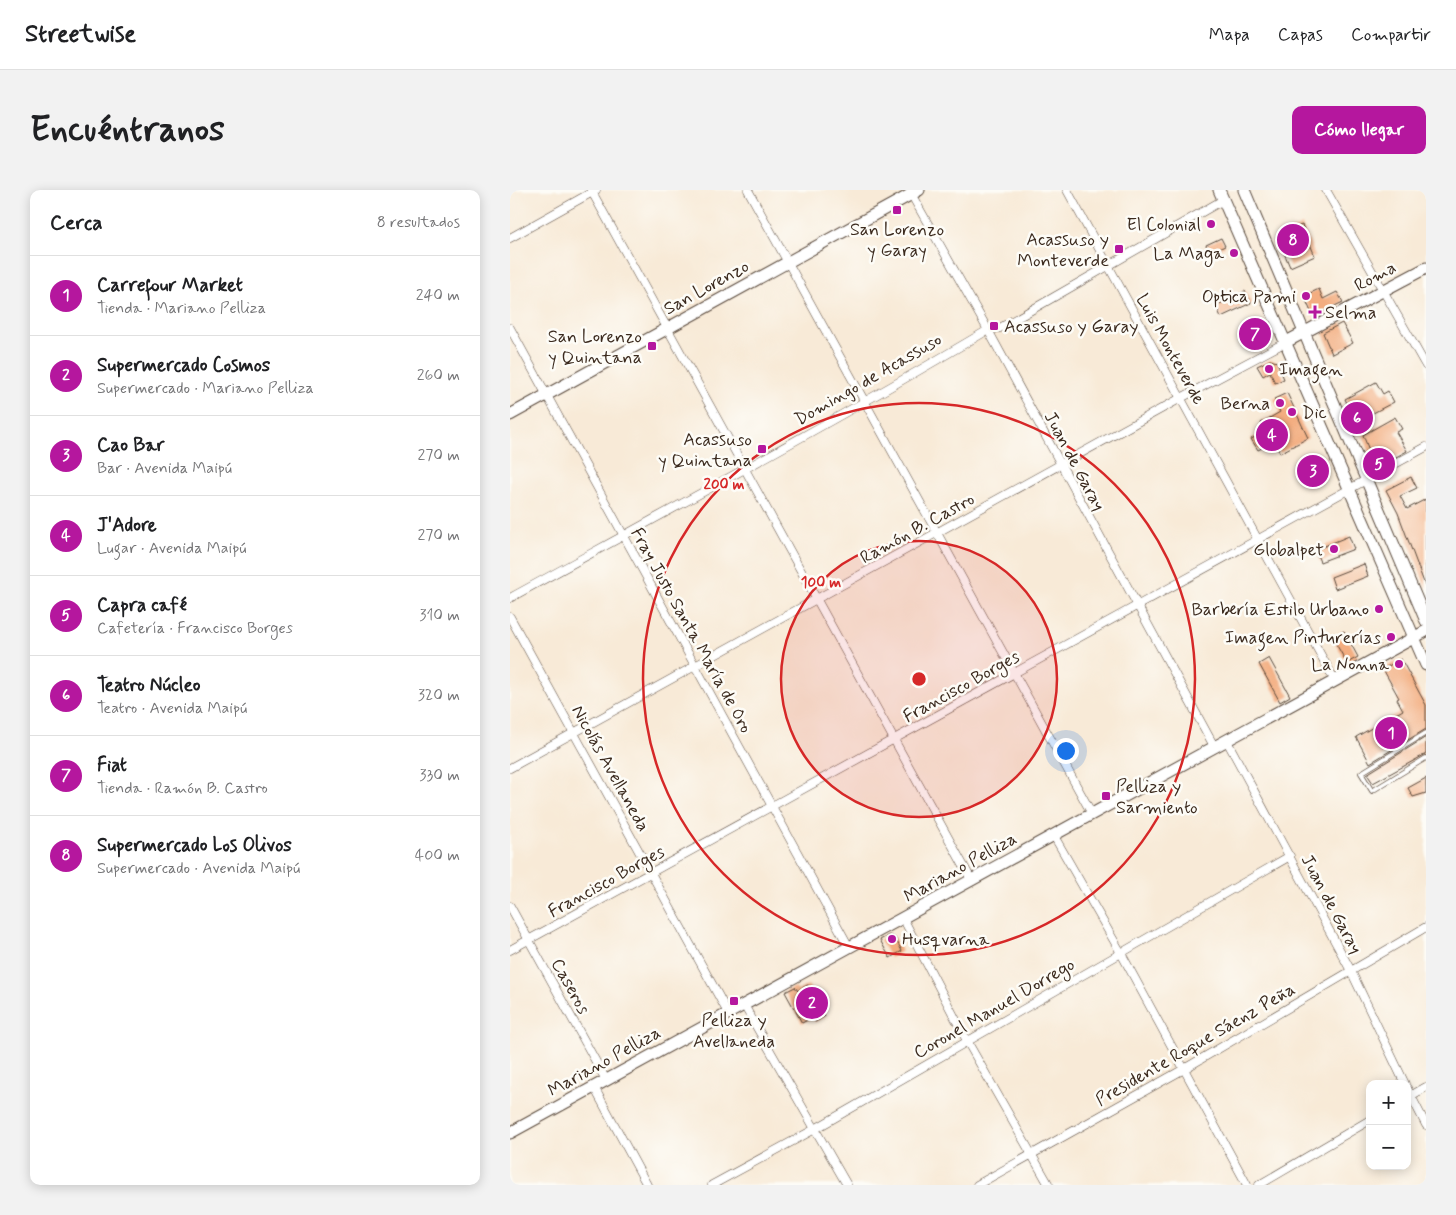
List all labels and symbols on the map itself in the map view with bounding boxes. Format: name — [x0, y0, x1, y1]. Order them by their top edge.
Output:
marker: San Lorenzo y Garay — [891, 204, 903, 216]
place label: El Colonial — [1126, 213, 1201, 237]
place label: San Lorenzo y Garay — [850, 218, 944, 263]
marker: El Colonial — [1205, 218, 1217, 230]
pin: 8 — [1277, 221, 1309, 259]
place label: Acassuso y Monteverde — [1017, 228, 1109, 273]
place label: La Maga — [1153, 242, 1224, 267]
marker: Acassuso y Monteverde — [1113, 243, 1125, 255]
marker: La Maga — [1228, 247, 1240, 259]
street label: San Lorenzo — [659, 255, 753, 321]
street label: Roma — [1350, 256, 1401, 298]
place label: Optica Pami — [1202, 285, 1296, 309]
street label: Luis Monteverde — [1130, 290, 1210, 409]
marker: Optica Pami — [1300, 290, 1312, 302]
place label: Selma — [1325, 301, 1377, 325]
marker: Selma — [1309, 306, 1321, 318]
place label: Acassuso y Garay — [1004, 315, 1138, 339]
pin: 7 — [1239, 315, 1271, 353]
marker: Acassuso y Garay — [988, 320, 1000, 332]
place label: San Lorenzo y Quintana — [548, 325, 642, 370]
street label: Domingo de Acassuso — [791, 328, 946, 432]
marker: San Lorenzo y Quintana — [646, 340, 658, 352]
place label: Imagen — [1279, 358, 1343, 384]
marker: Imagen — [1263, 363, 1275, 375]
place label: Berna — [1220, 392, 1270, 416]
marker: Berna — [1274, 397, 1286, 409]
pin: 6 — [1341, 399, 1373, 437]
place label: Dic — [1302, 401, 1327, 425]
marker: Dic — [1286, 406, 1298, 418]
street label: Juan de Garay — [1038, 408, 1110, 515]
pin: 4 — [1256, 416, 1288, 454]
place label: Acassuso y Quintana — [658, 428, 752, 473]
marker: Acassuso y Quintana — [756, 443, 768, 455]
pin: 5 — [1363, 445, 1395, 483]
pin: 3 — [1297, 452, 1329, 490]
text: 200 m — [704, 475, 745, 495]
street label: Ramón B. Castro — [856, 488, 979, 570]
street label: Fray Justo Santa María de Oro — [625, 524, 758, 737]
place label: Globalpet — [1253, 538, 1324, 562]
marker: Globalpet — [1328, 543, 1340, 555]
text: 100 m — [801, 573, 841, 593]
place label: Barbería Estilo Urbano — [1191, 598, 1369, 622]
marker: Barbería Estilo Urbano — [1373, 603, 1385, 615]
place label: Imagen Pinturerías — [1225, 626, 1381, 652]
marker: Imagen Pinturerías — [1385, 631, 1397, 643]
street label: Francisco Borges — [899, 645, 1025, 730]
place label: La Nonna — [1311, 653, 1389, 677]
marker: La Nonna — [1393, 658, 1405, 670]
centre of rings — [910, 670, 928, 688]
street label: Nicolás Avellaneda — [565, 701, 655, 836]
pin: 1 — [1375, 714, 1407, 752]
your location — [1053, 738, 1079, 764]
place label: Pelliza y Sarmiento — [1116, 775, 1198, 820]
marker: Pelliza y Sarmiento — [1100, 790, 1112, 802]
street label: Mariano Pelliza — [900, 827, 1021, 909]
street label: Francisco Borges — [544, 840, 670, 925]
street label: Juan de Garay — [1295, 851, 1367, 958]
place label: Husqvarna — [902, 928, 990, 952]
marker: Husqvarna — [886, 933, 898, 945]
street label: Coronel Manuel Dorrego — [910, 953, 1080, 1066]
street label: Caseros — [545, 954, 595, 1019]
street label: Presidente Roque Sáenz Peña — [1091, 978, 1300, 1112]
pin: 2 — [796, 984, 828, 1022]
marker: Pelliza y Avellaneda — [728, 995, 740, 1007]
place label: Pelliza y Avellaneda — [693, 1009, 775, 1054]
street label: Mariano Pelliza — [544, 1021, 665, 1103]

